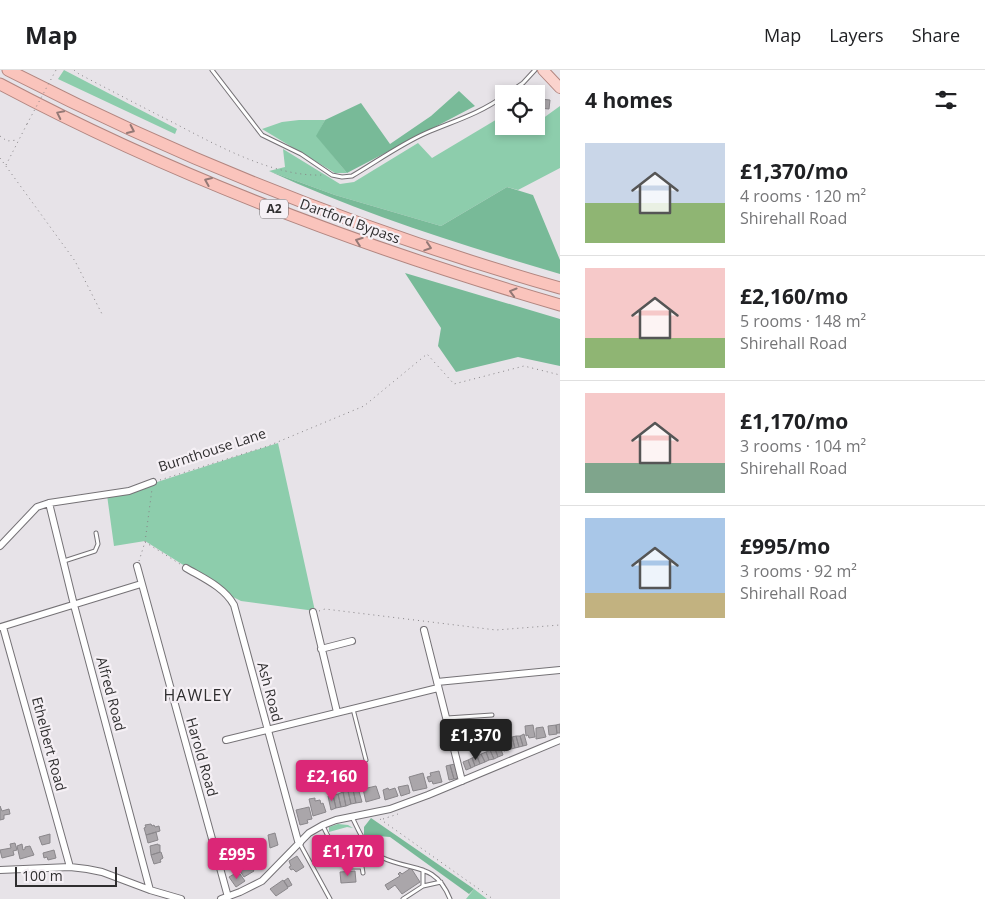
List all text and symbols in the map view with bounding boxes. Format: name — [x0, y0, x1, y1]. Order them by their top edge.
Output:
text: Map — [25, 18, 77, 51]
text: Map — [764, 23, 801, 47]
text: Layers — [829, 23, 884, 47]
text: Share — [912, 23, 960, 47]
map controls — [495, 85, 545, 135]
button: locate — [495, 85, 545, 135]
text: 4 homes — [585, 86, 673, 114]
icon: filters — [932, 86, 960, 114]
one-way arrow — [56, 110, 65, 120]
one-way arrow — [126, 124, 135, 134]
text: £1,370/mo — [740, 157, 848, 185]
icon: home — [625, 163, 685, 223]
one-way arrow — [204, 177, 213, 188]
text: 4 rooms · 120 m² — [740, 185, 866, 207]
street label: Dartford Bypass — [297, 194, 403, 248]
road number: A2 — [260, 200, 288, 218]
text: Shirehall Road — [740, 207, 847, 229]
one-way arrow — [355, 237, 364, 247]
one-way arrow — [424, 242, 432, 252]
text: £2,160/mo — [740, 282, 848, 310]
one-way arrow — [510, 287, 518, 297]
icon: home — [625, 288, 685, 348]
text: 5 rooms · 148 m² — [740, 310, 866, 332]
text: Shirehall Road — [740, 332, 847, 354]
text: £1,170/mo — [740, 407, 848, 435]
icon: home — [625, 413, 685, 473]
street label: Burnthouse Lane — [156, 423, 268, 476]
text: 3 rooms · 104 m² — [740, 435, 866, 457]
text: Shirehall Road — [740, 457, 847, 479]
text: £995/mo — [740, 532, 830, 560]
icon: home — [625, 538, 685, 598]
text: 3 rooms · 92 m² — [740, 560, 857, 582]
text: Shirehall Road — [740, 582, 847, 604]
street label: Alfred Road — [92, 655, 131, 733]
street label: Ash Road — [253, 660, 288, 724]
district label: HAWLEY — [164, 684, 232, 706]
street label: Ethelbert Road — [28, 695, 71, 793]
street label: Harold Road — [182, 715, 223, 799]
pin: £1,370 — [435, 718, 517, 761]
text: £1,370 — [451, 724, 501, 746]
pin: £2,160 — [291, 760, 373, 802]
text: £2,160 — [307, 765, 357, 787]
pin: £1,170 — [307, 834, 389, 877]
pin: £995 — [207, 838, 267, 880]
text: £1,170 — [323, 840, 373, 862]
text: £995 — [219, 843, 255, 865]
scale bar — [15, 864, 118, 887]
text: 100 m — [22, 866, 63, 885]

